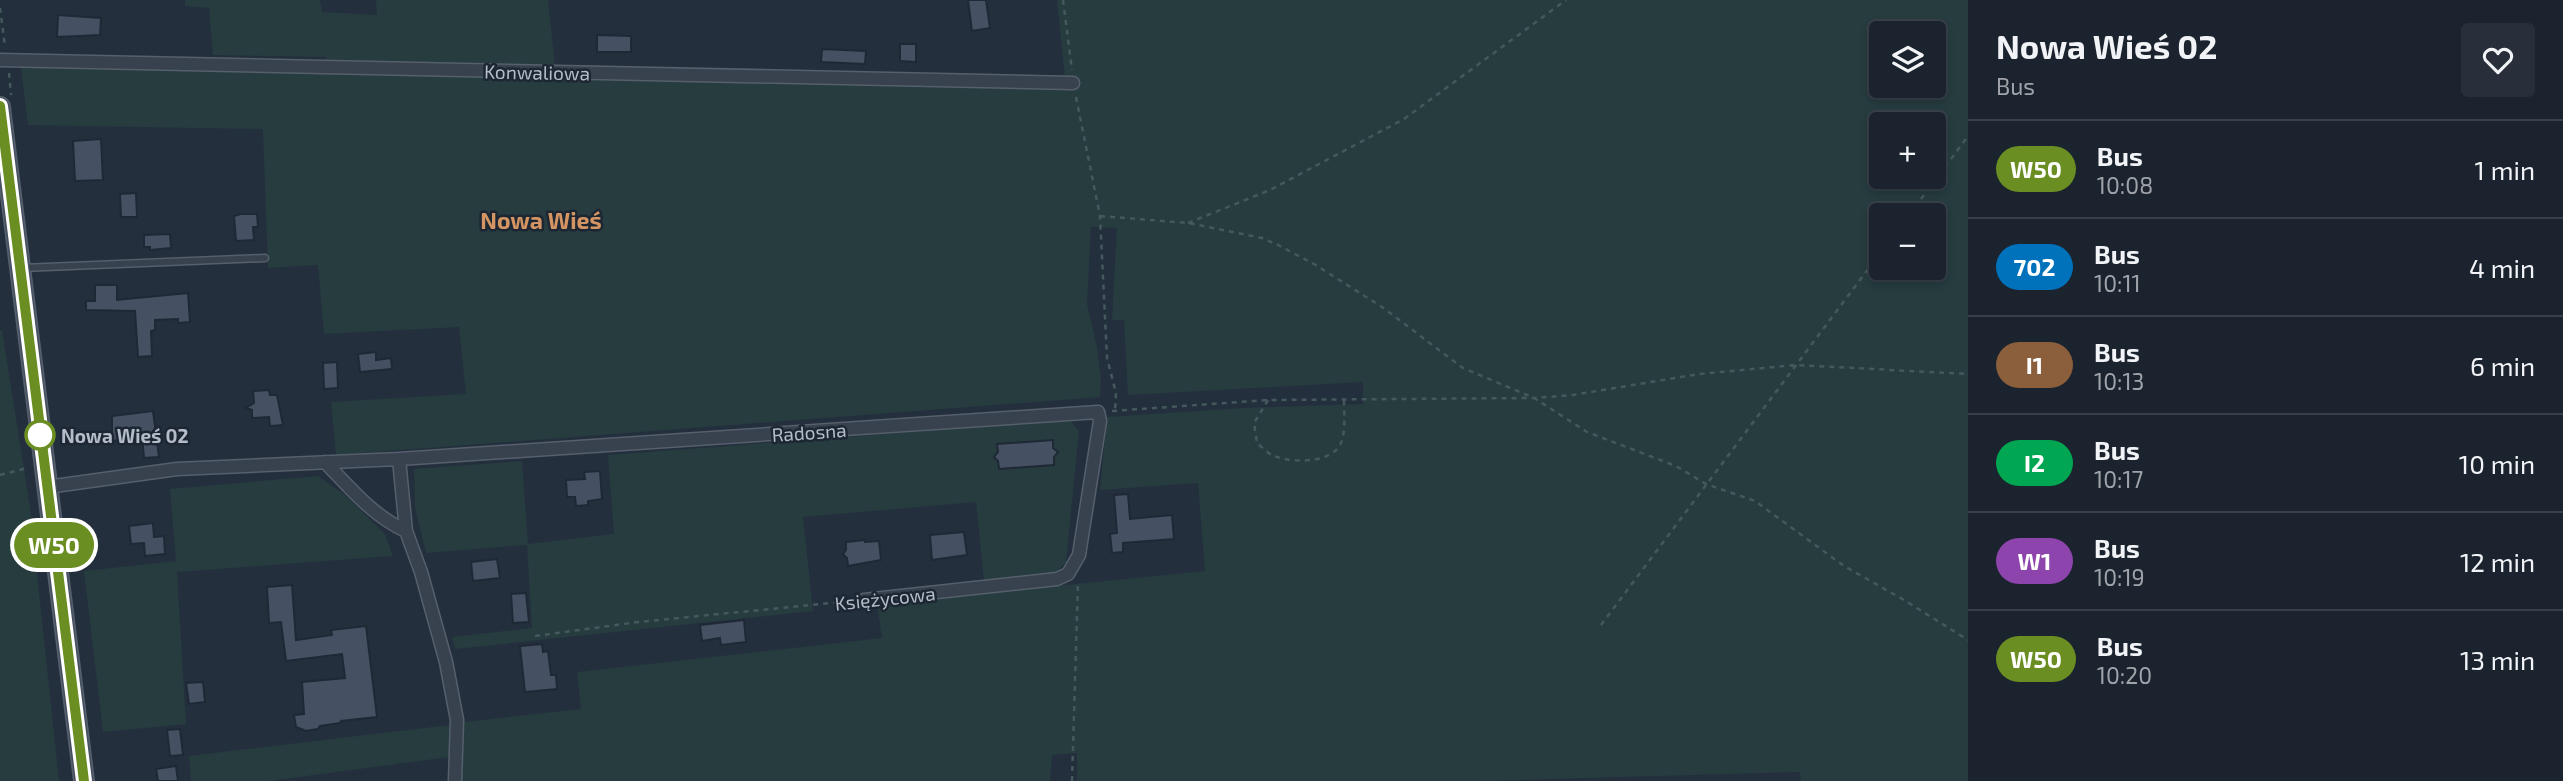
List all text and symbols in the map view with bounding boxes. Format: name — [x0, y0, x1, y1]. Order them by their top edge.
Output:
map controls — [1869, 21, 1946, 280]
button: layers — [1869, 21, 1946, 98]
button: heart — [2461, 23, 2535, 97]
text: Nowa Wieś 02 — [1996, 26, 2217, 66]
street label: Konwaliowa — [484, 60, 590, 84]
text: Bus — [1996, 72, 2035, 100]
button: + — [1869, 112, 1946, 189]
text: Bus — [2097, 140, 2143, 171]
text: W50 — [2010, 154, 2062, 183]
text: 1 min — [2475, 154, 2535, 185]
text: 10:08 — [2097, 171, 2153, 199]
button: − — [1869, 203, 1946, 280]
district label: Nowa Wieś — [480, 206, 602, 234]
text: Bus — [2094, 238, 2140, 269]
text: 702 — [2014, 252, 2055, 281]
text: 4 min — [2469, 252, 2535, 283]
text: 10:11 — [2094, 269, 2141, 297]
text: Bus — [2094, 336, 2140, 367]
text: I1 — [2026, 350, 2043, 379]
text: 6 min — [2470, 350, 2535, 381]
text: 10:13 — [2094, 367, 2144, 395]
street label: Radosna — [771, 418, 847, 446]
marker: Nowa Wieś 02 — [25, 420, 55, 450]
place label: Nowa Wieś 02 — [61, 424, 188, 447]
text: Bus — [2094, 434, 2140, 465]
text: I2 — [2024, 448, 2045, 477]
text: 10 min — [2459, 448, 2535, 479]
text: 10:17 — [2094, 465, 2143, 493]
line badge: W50 — [14, 522, 94, 568]
text: W50 — [28, 530, 80, 559]
text: Bus — [2094, 532, 2140, 563]
text: W1 — [2018, 546, 2051, 575]
text: 12 min — [2460, 546, 2535, 577]
text: 10:19 — [2094, 563, 2145, 591]
street label: Księżycowa — [833, 581, 937, 615]
text: Bus — [2097, 630, 2143, 661]
text: W50 — [2010, 644, 2062, 673]
text: 13 min — [2460, 644, 2535, 675]
text: 10:20 — [2097, 661, 2152, 689]

